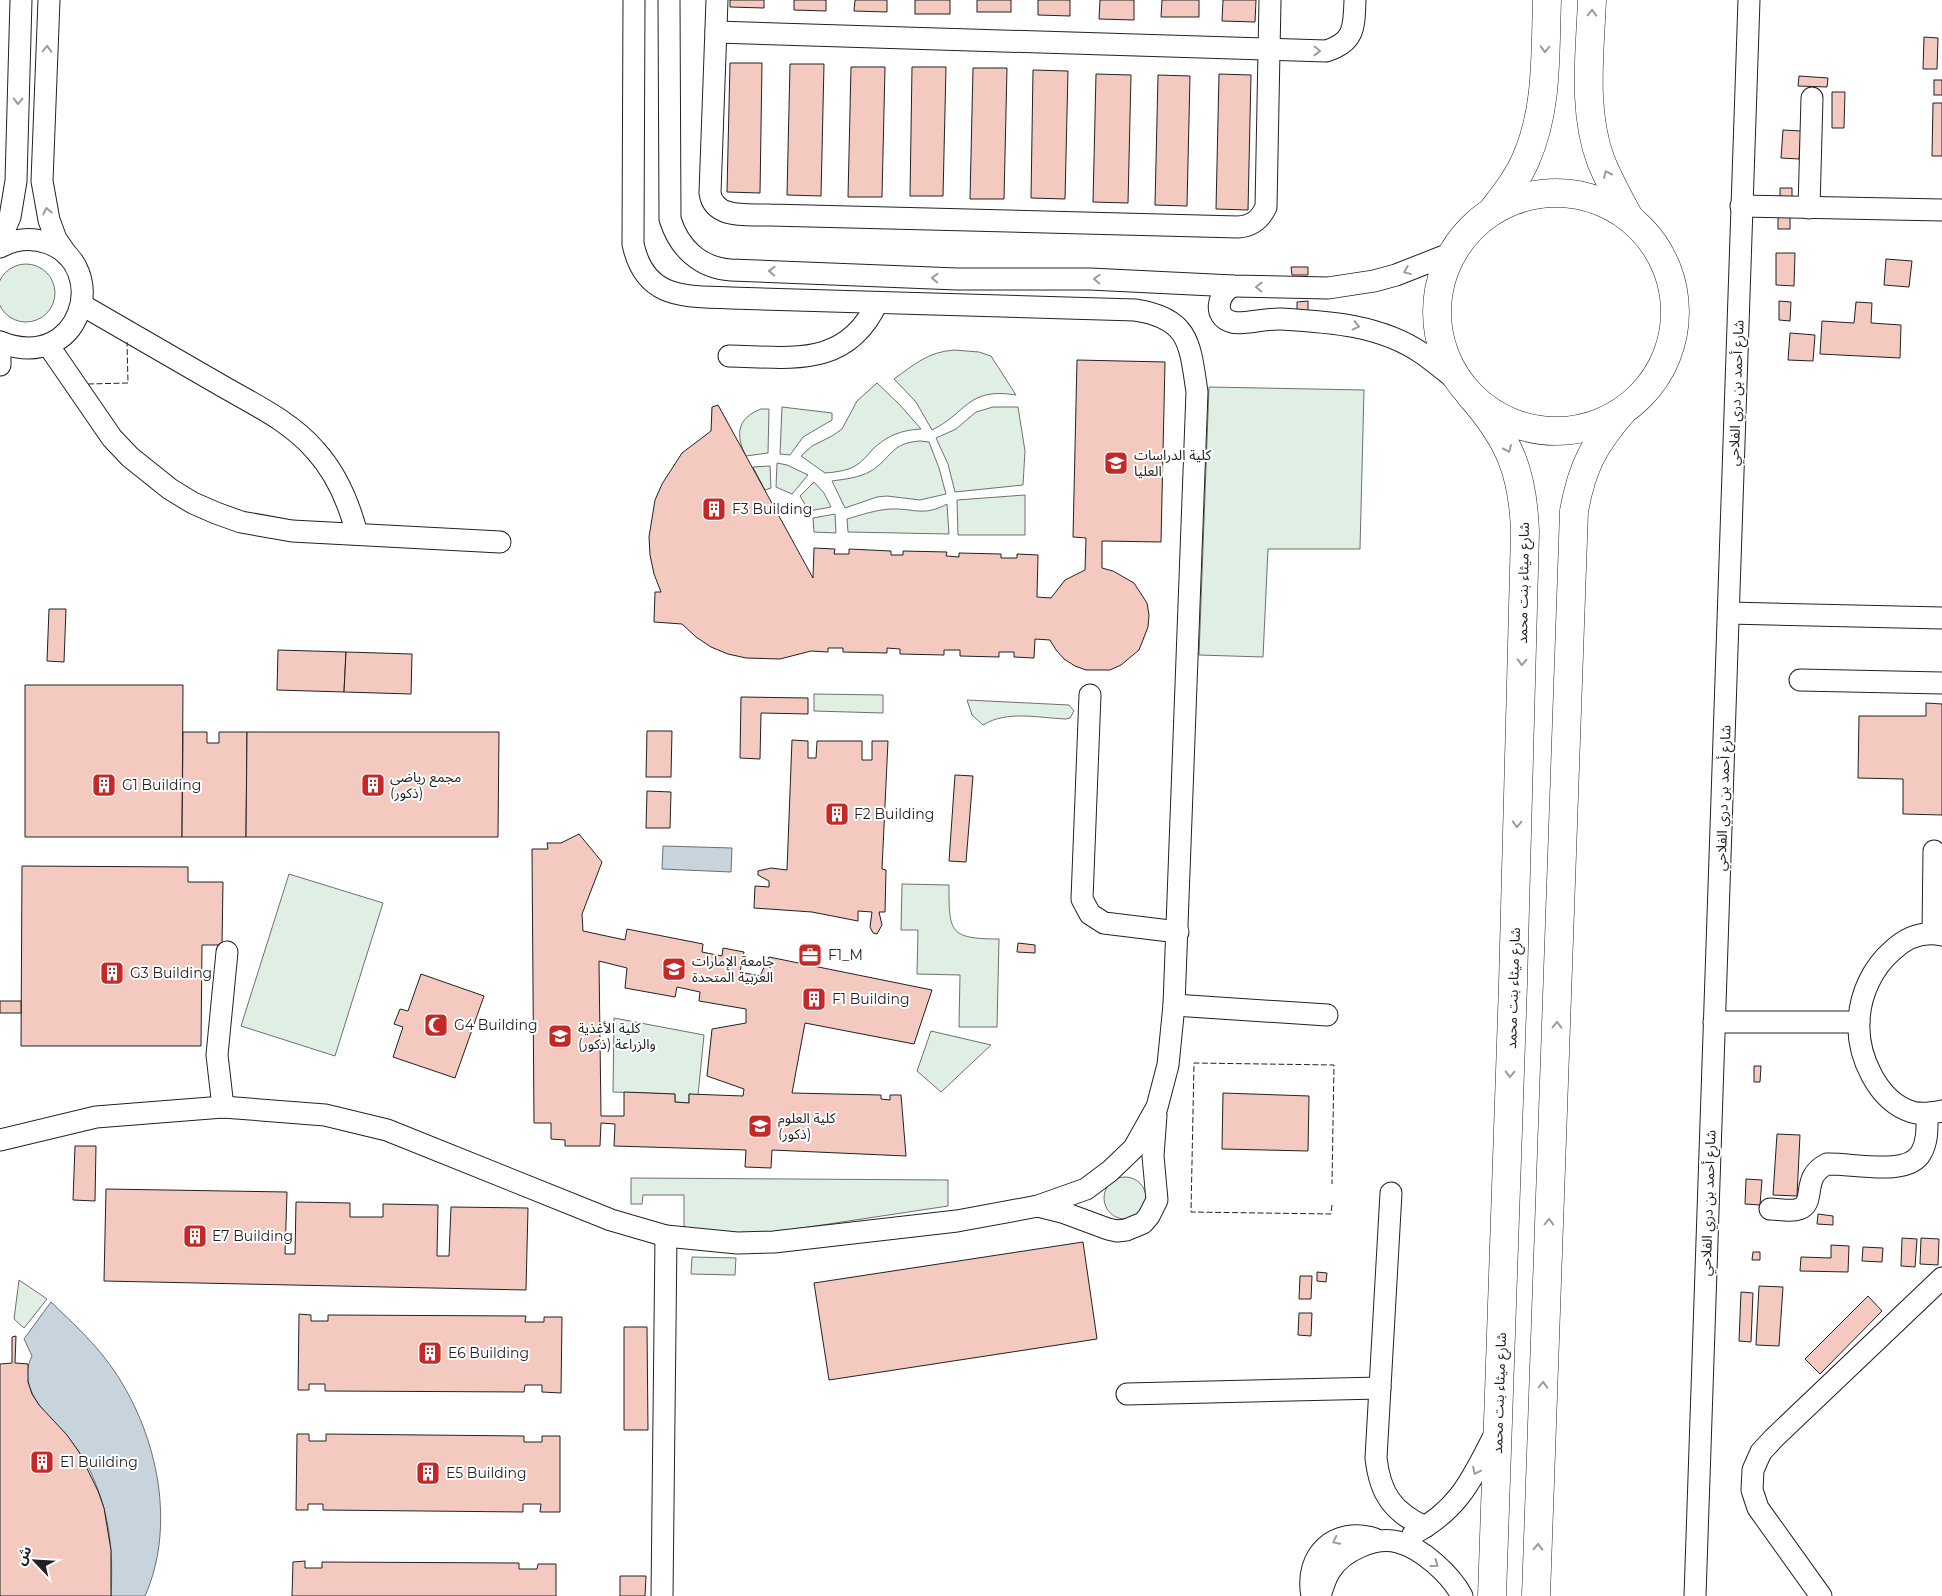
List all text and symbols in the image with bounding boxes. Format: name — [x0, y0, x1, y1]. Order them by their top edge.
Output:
one-way arrow — [1586, 9, 1597, 17]
one-way arrow — [42, 45, 53, 53]
one-way arrow — [1314, 45, 1322, 56]
one-way arrow — [1540, 45, 1550, 53]
one-way arrow — [13, 98, 23, 105]
one-way arrow — [1602, 170, 1613, 179]
one-way arrow — [42, 207, 53, 216]
one-way arrow — [1403, 265, 1412, 275]
one-way arrow — [768, 266, 776, 277]
one-way arrow — [930, 273, 938, 283]
one-way arrow — [1093, 274, 1101, 285]
one-way arrow — [1255, 281, 1263, 292]
one-way arrow — [1352, 320, 1360, 331]
street label: شارع أحمد بن دري الفلاحي — [1724, 320, 1750, 467]
one-way arrow — [1502, 444, 1513, 453]
place label: كلية الدراسات العليا — [1134, 446, 1211, 480]
school or university icon: كلية الدراسات العليا — [1103, 450, 1129, 476]
building icon: F3 Building — [701, 496, 727, 522]
place label: F3 Building — [732, 500, 812, 518]
street label: شارع ميثاء بنت محمد — [1513, 522, 1535, 644]
one-way arrow — [1517, 658, 1527, 666]
street label: شارع أحمد بن دري الفلاحي — [1711, 725, 1737, 872]
place label: مجمع رياضي (ذكور) — [390, 768, 461, 802]
building icon: G1 Building — [91, 772, 117, 798]
building icon: مجمع رياضي (ذكور) — [360, 772, 386, 798]
place label: G1 Building — [122, 776, 201, 794]
building icon: F2 Building — [824, 801, 850, 827]
place label: F2 Building — [854, 805, 934, 823]
one-way arrow — [1512, 820, 1523, 828]
street label: شارع ميثاء بنت محمد — [1502, 927, 1526, 1049]
office icon: F1_M — [797, 942, 823, 968]
place label: F1_M — [828, 946, 863, 964]
place label: جامعة الإمارات العربية المتحدة — [692, 952, 774, 986]
school or university icon: جامعة الإمارات العربية المتحدة — [661, 956, 687, 982]
building icon: G3 Building — [99, 960, 125, 986]
place label: G3 Building — [130, 964, 212, 982]
building icon: F1 Building — [801, 986, 827, 1012]
place label: F1 Building — [832, 990, 910, 1008]
mosque icon: G4 Building — [423, 1012, 449, 1038]
place label: G4 Building — [454, 1016, 538, 1034]
place label: كلية الأغذية والزراعة (ذكور) — [578, 1019, 656, 1053]
one-way arrow — [1552, 1021, 1562, 1028]
school or university icon: كلية الأغذية والزراعة (ذكور) — [547, 1023, 573, 1049]
one-way arrow — [1505, 1070, 1515, 1078]
place label: كلية العلوم (ذكور) — [778, 1109, 836, 1143]
school or university icon: كلية العلوم (ذكور) — [747, 1113, 773, 1139]
street label: شارع أحمد بن دري الفلاحي — [1696, 1130, 1722, 1277]
one-way arrow — [1544, 1218, 1555, 1226]
building icon: E7 Building — [182, 1223, 208, 1249]
place label: E7 Building — [212, 1227, 293, 1245]
street label: شارع ميثاء بنت محمد — [1488, 1332, 1512, 1454]
building icon: E6 Building — [417, 1340, 443, 1366]
place label: E6 Building — [448, 1344, 529, 1362]
one-way arrow — [1538, 1381, 1549, 1389]
building icon: E1 Building — [29, 1449, 55, 1475]
place label: E1 Building — [60, 1453, 138, 1471]
building icon: E5 Building — [415, 1460, 441, 1486]
place label: E5 Building — [446, 1464, 527, 1482]
one-way arrow — [1472, 1466, 1482, 1475]
one-way arrow — [1332, 1535, 1341, 1546]
north arrow — [10, 1536, 60, 1586]
text: ش — [11, 1543, 35, 1568]
one-way arrow — [1532, 1543, 1543, 1551]
one-way arrow — [1429, 1558, 1439, 1567]

